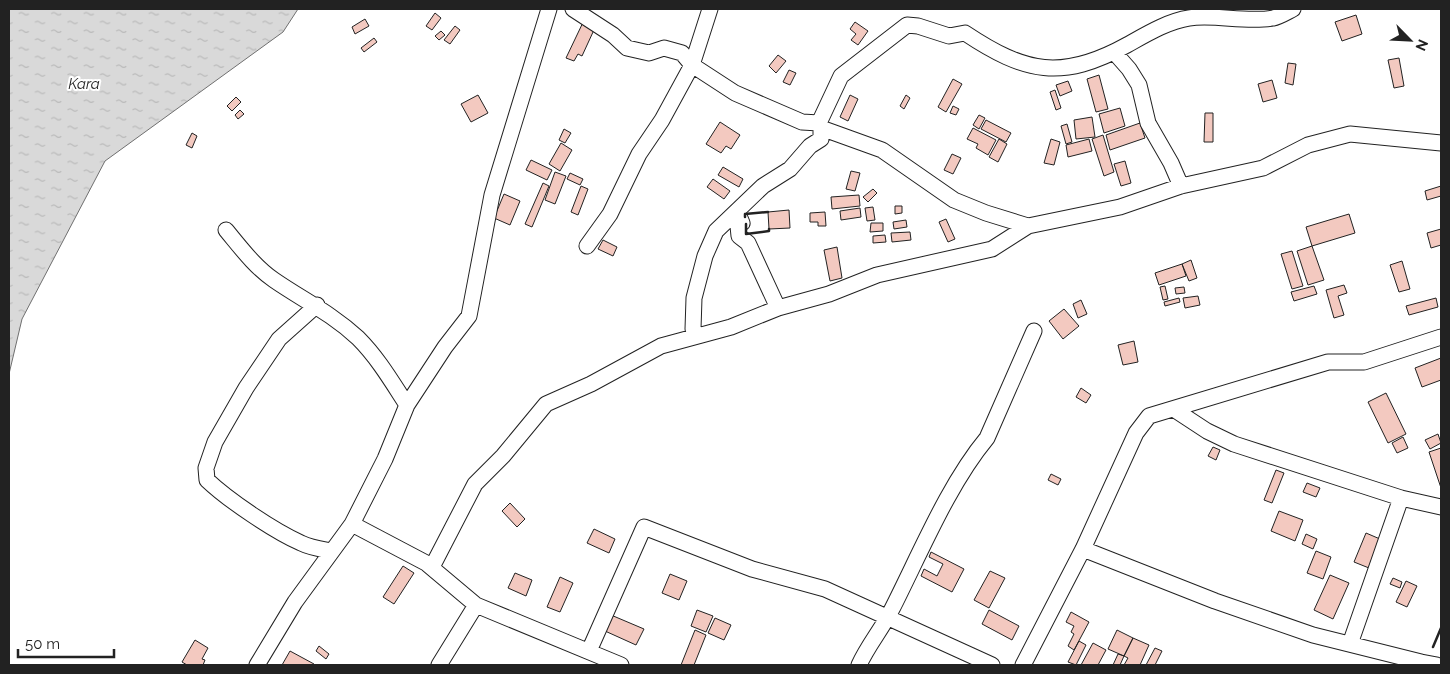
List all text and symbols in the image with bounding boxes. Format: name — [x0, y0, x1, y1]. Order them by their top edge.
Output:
north arrow — [1385, 15, 1435, 65]
text: N — [1412, 37, 1431, 53]
water label: Kara — [68, 75, 100, 93]
scale bar — [18, 626, 114, 658]
text: 50 m — [25, 635, 60, 653]

